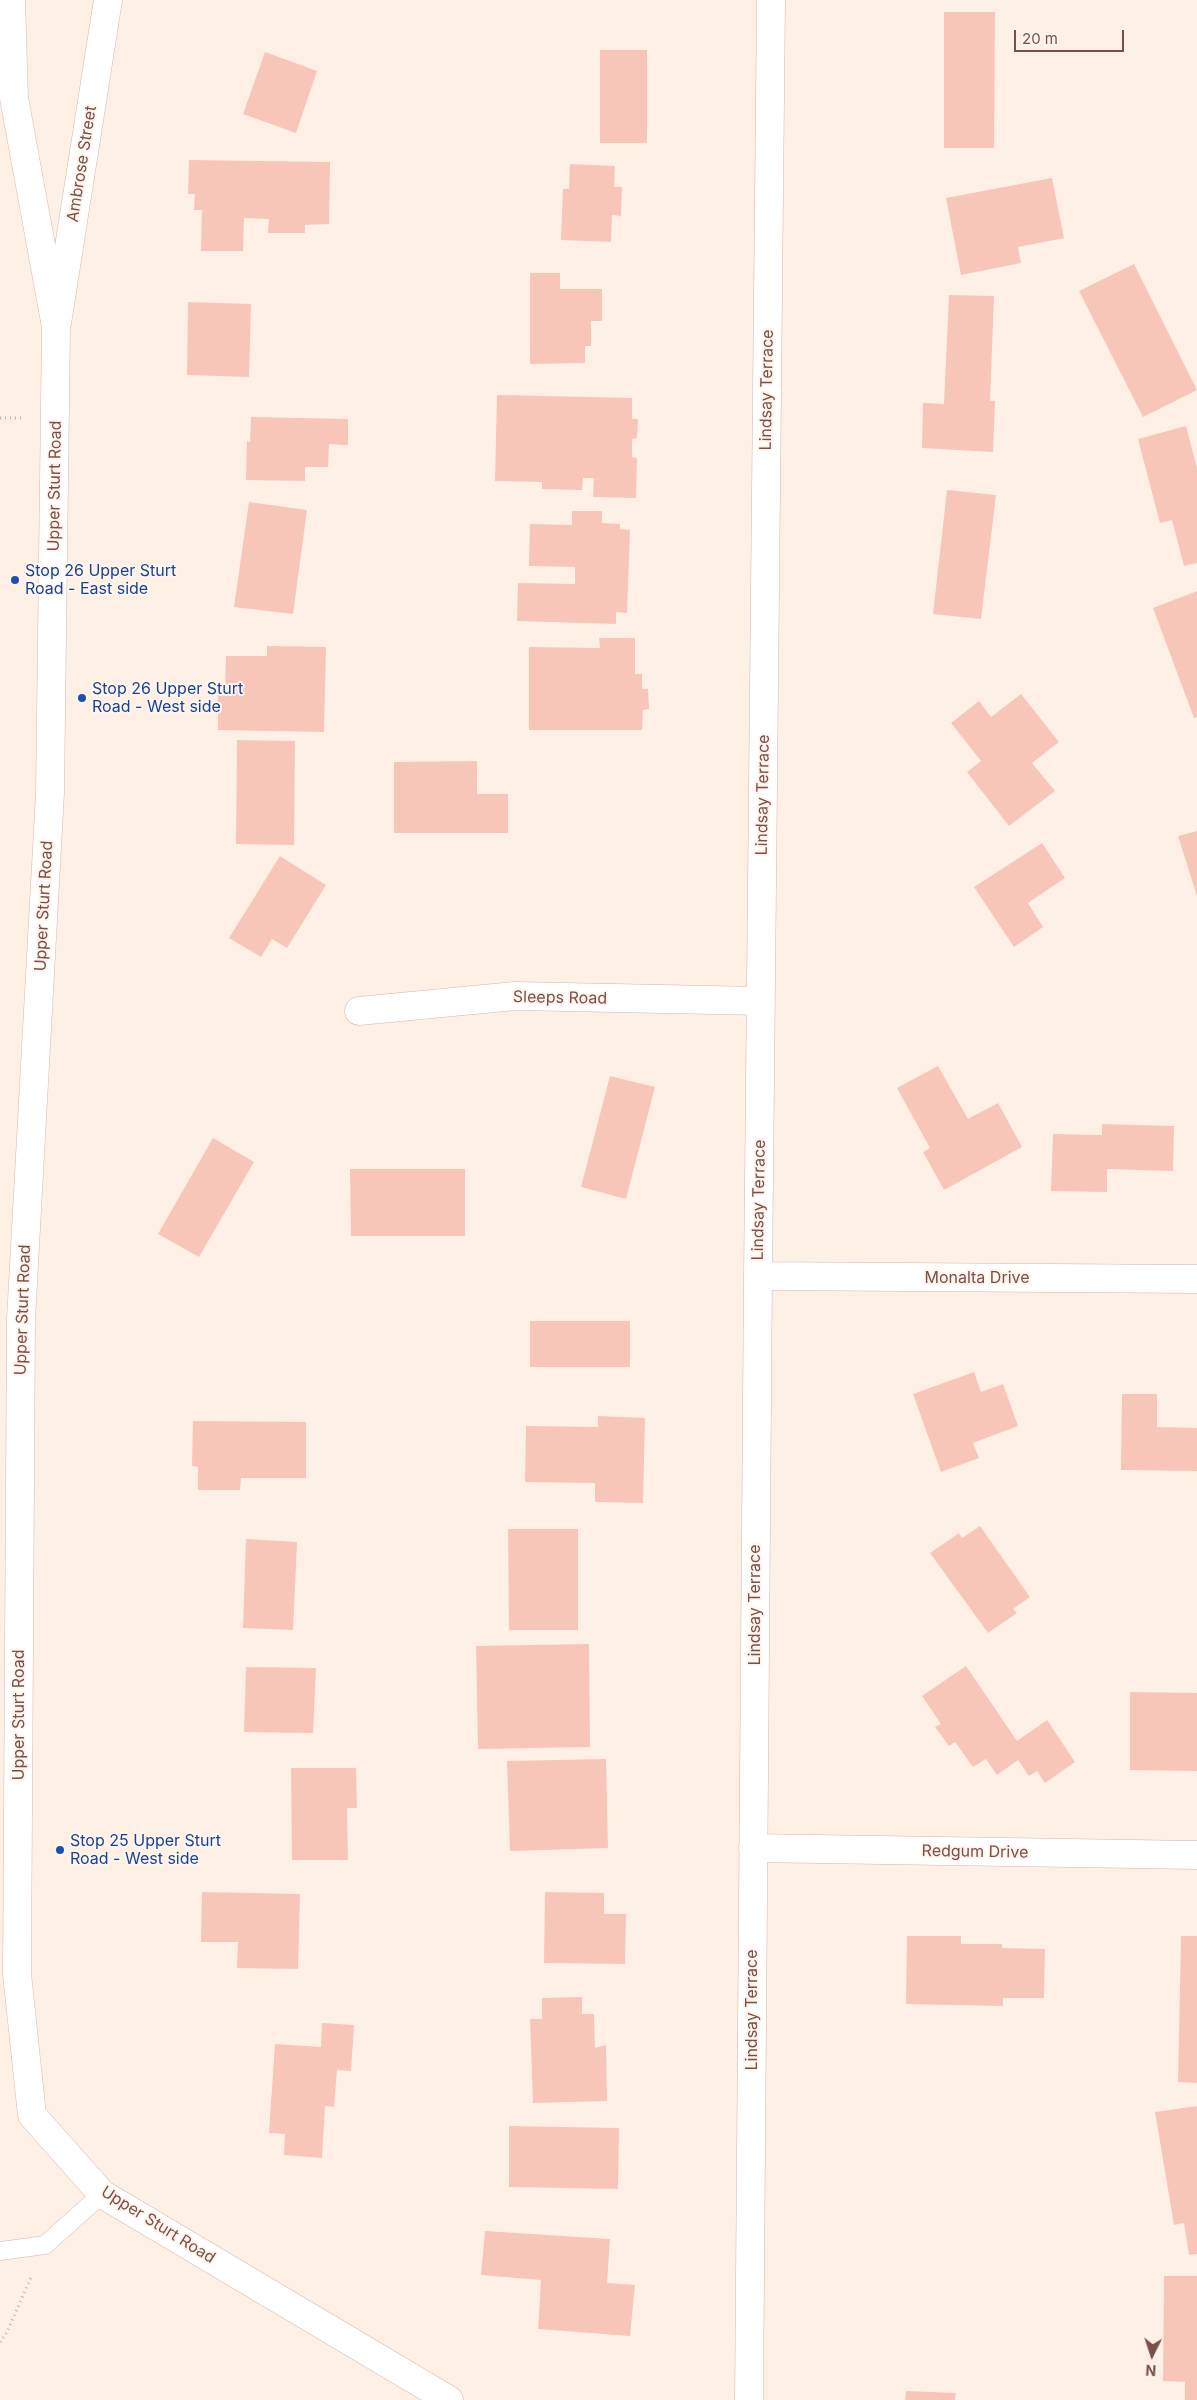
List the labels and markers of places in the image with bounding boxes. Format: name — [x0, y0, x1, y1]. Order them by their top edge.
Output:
place label: Stop 26 Upper Sturt Road - East side — [25, 561, 176, 599]
marker: Stop 26 Upper Sturt Road - East side — [9, 574, 21, 586]
place label: Stop 26 Upper Sturt Road - West side — [92, 679, 243, 717]
marker: Stop 26 Upper Sturt Road - West side — [76, 692, 88, 704]
place label: Stop 25 Upper Sturt Road - West side — [70, 1831, 221, 1869]
marker: Stop 25 Upper Sturt Road - West side — [54, 1844, 66, 1856]

